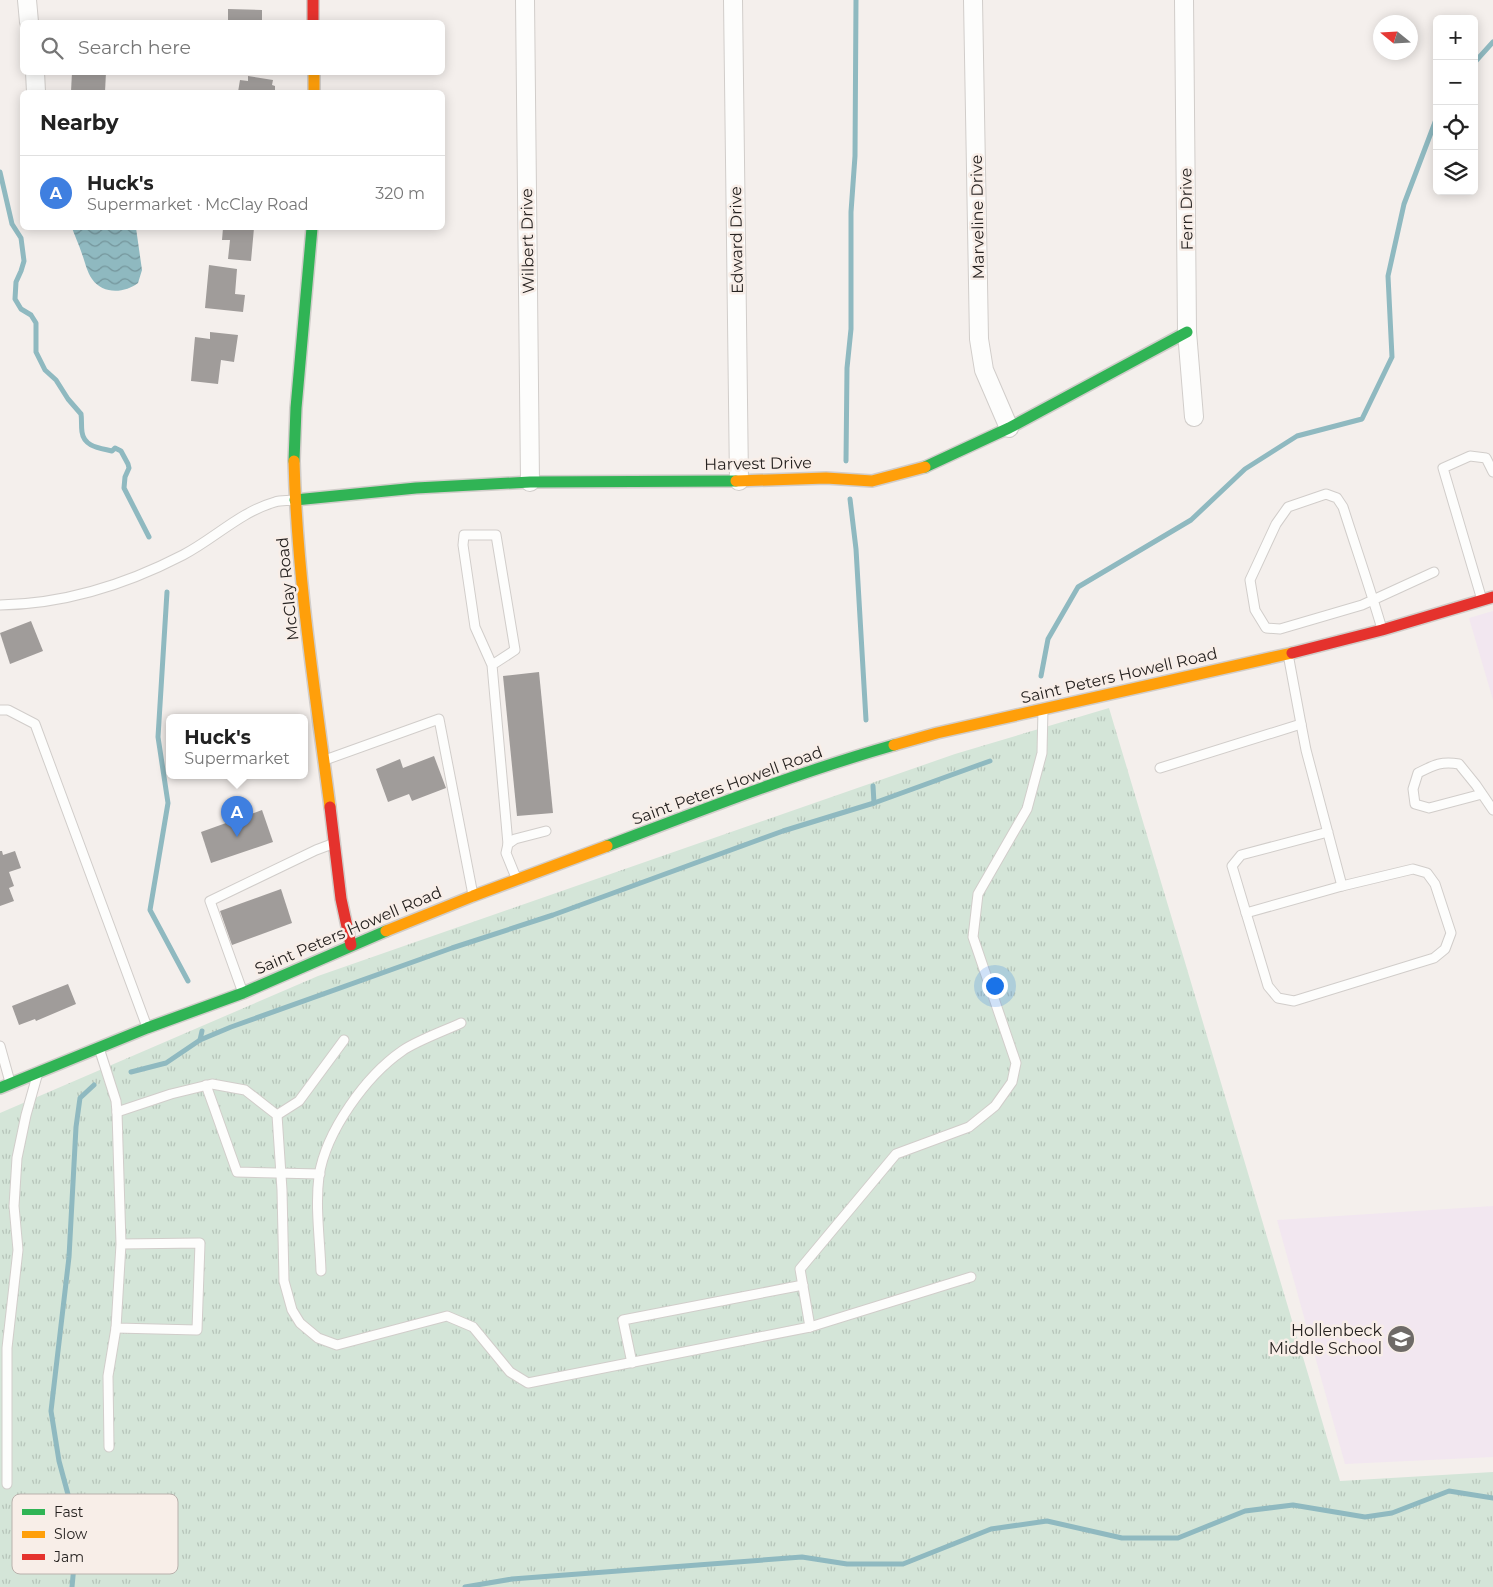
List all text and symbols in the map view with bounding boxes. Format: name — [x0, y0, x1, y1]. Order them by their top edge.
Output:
north arrow — [1373, 15, 1418, 60]
map controls — [1433, 15, 1478, 195]
button: + — [1433, 15, 1478, 60]
search box — [20, 20, 445, 75]
icon: search — [38, 34, 66, 62]
text: Search here — [78, 36, 191, 59]
button: − — [1433, 60, 1478, 105]
button: locate — [1433, 105, 1478, 150]
text: Nearby — [40, 110, 119, 135]
button: layers — [1433, 150, 1478, 195]
street label: Marveline Drive — [967, 154, 988, 279]
street label: Fern Drive — [1176, 167, 1197, 251]
text: Huck's — [87, 172, 153, 195]
text: A — [50, 184, 62, 203]
text: 320 m — [375, 184, 425, 203]
street label: Edward Drive — [726, 186, 747, 294]
street label: Wilbert Drive — [517, 188, 538, 294]
text: Supermarket · McClay Road — [87, 195, 309, 214]
street label: Harvest Drive — [704, 453, 812, 474]
street label: McClay Road — [273, 536, 302, 642]
street label: Saint Peters Howell Road — [1019, 644, 1219, 707]
popup — [166, 714, 308, 779]
text: Huck's — [184, 726, 251, 749]
street label: Saint Peters Howell Road — [629, 742, 825, 829]
text: Supermarket — [184, 749, 290, 768]
pin: A — [221, 796, 253, 837]
street label: Saint Peters Howell Road — [252, 882, 445, 979]
your location — [982, 973, 1008, 999]
place label: Hollenbeck Middle School — [1269, 1321, 1382, 1358]
school or university icon: Hollenbeck Middle School — [1386, 1324, 1416, 1354]
legend — [12, 1494, 178, 1574]
text: Fast — [54, 1503, 84, 1521]
text: Slow — [54, 1525, 88, 1543]
text: Jam — [53, 1548, 84, 1566]

